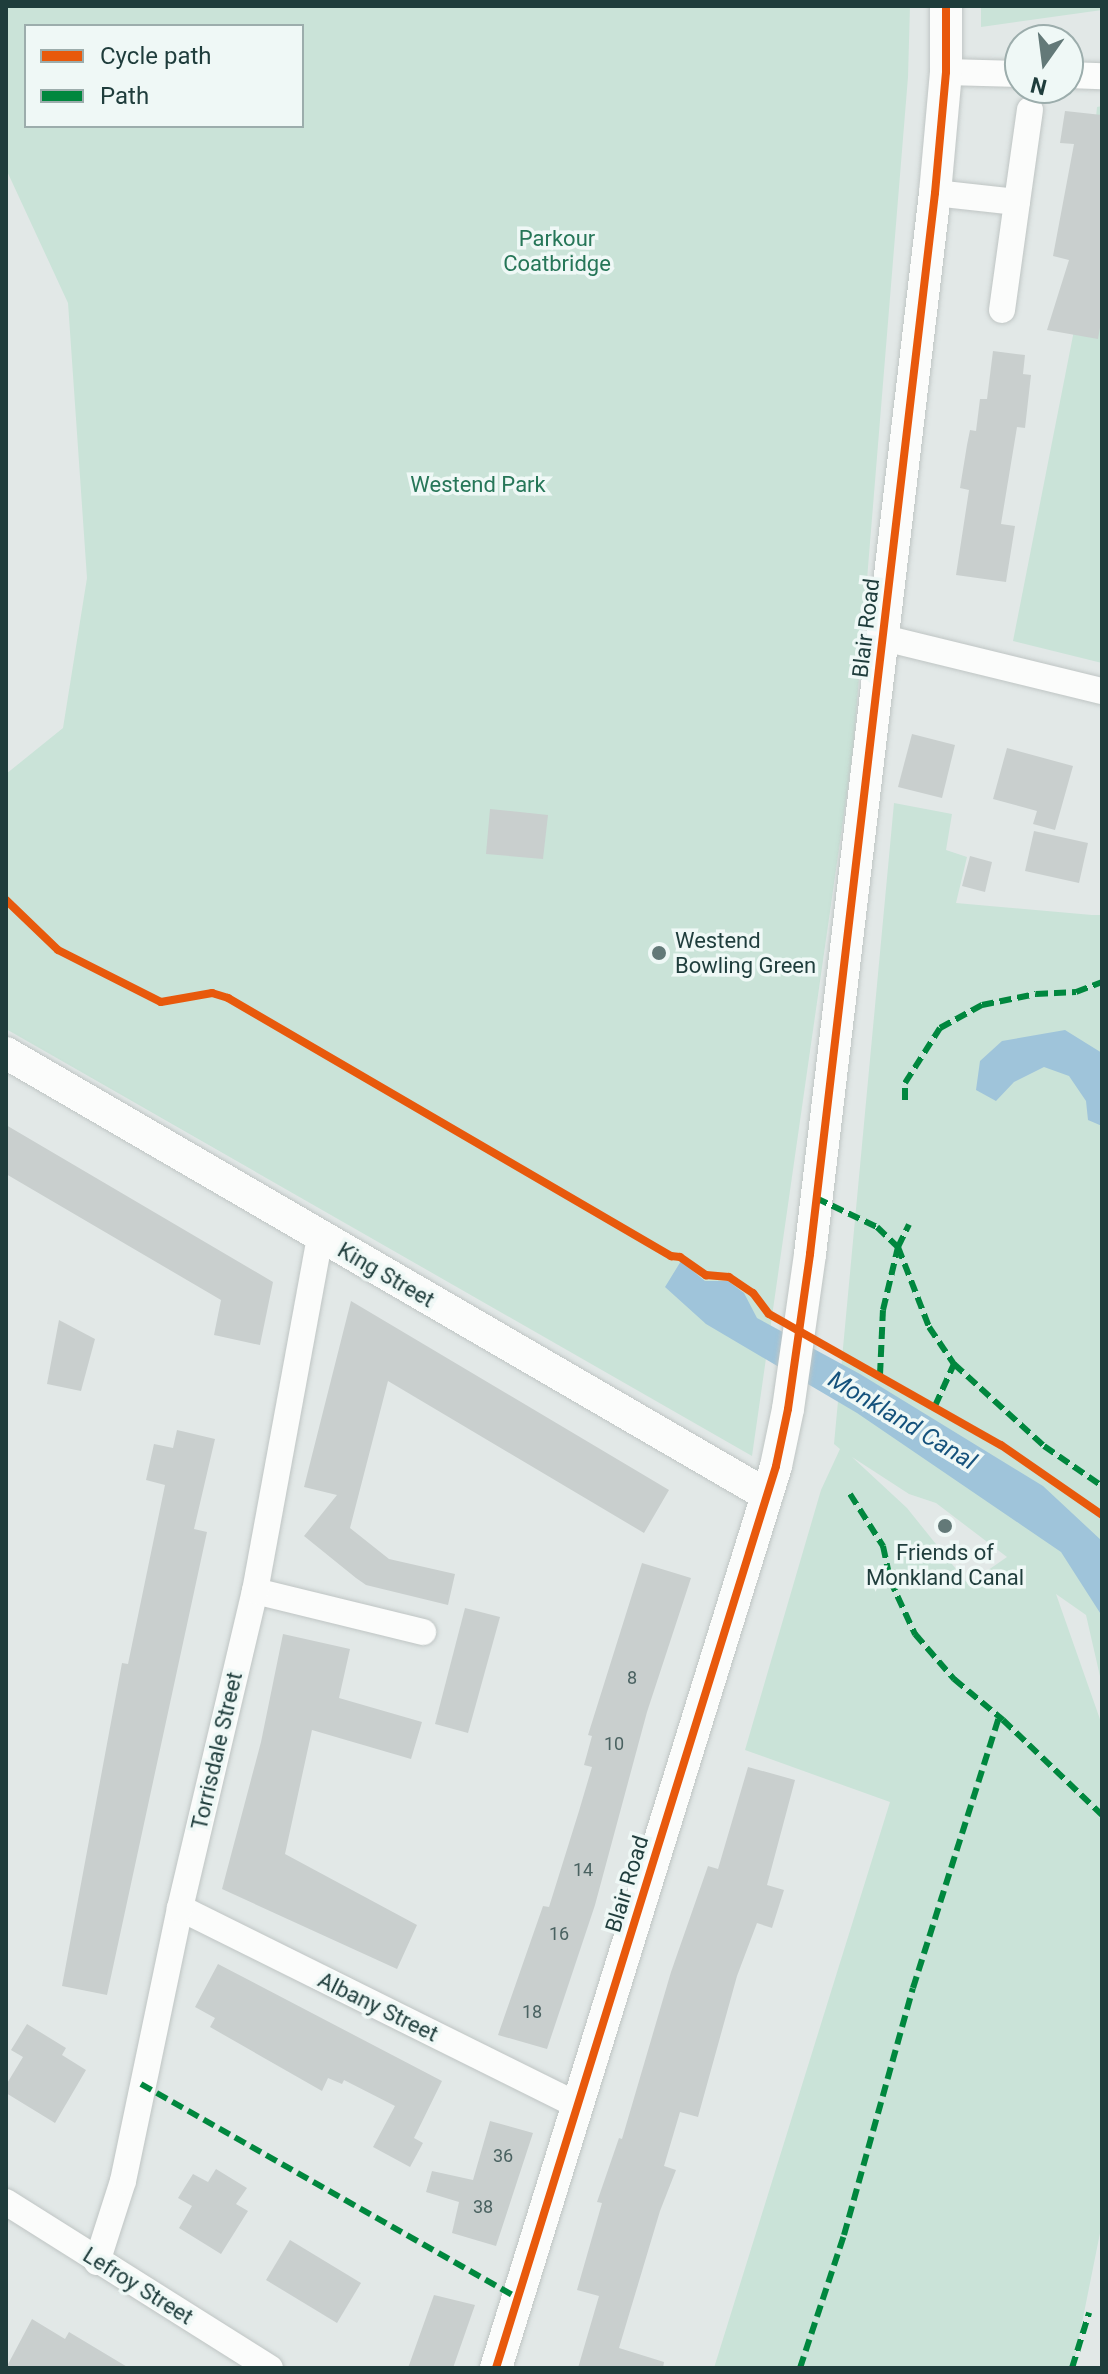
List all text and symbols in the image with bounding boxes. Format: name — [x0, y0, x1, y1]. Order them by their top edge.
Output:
legend — [24, 24, 304, 128]
north arrow — [1004, 24, 1084, 104]
text: Cycle path — [100, 42, 212, 70]
text: N — [1028, 72, 1049, 100]
text: Path — [100, 82, 149, 110]
park label: Parkour Coatbridge — [503, 225, 611, 276]
park label: Westend Park — [410, 472, 546, 498]
street label: Blair Road — [847, 577, 885, 679]
place label: Westend Bowling Green — [675, 927, 816, 978]
marker: Westend Bowling Green — [650, 944, 668, 962]
street label: King Street — [333, 1237, 439, 1313]
water label: Monkland Canal — [823, 1366, 981, 1476]
marker: Friends of Monkland Canal — [936, 1517, 954, 1535]
place label: Friends of Monkland Canal — [866, 1539, 1024, 1590]
house number: 8 — [627, 1667, 637, 1689]
street label: Torrisdale Street — [186, 1670, 248, 1832]
house number: 10 — [604, 1733, 624, 1755]
street label: Blair Road — [600, 1832, 654, 1936]
house number: 14 — [573, 1859, 593, 1881]
house number: 16 — [549, 1923, 569, 1945]
street label: Albany Street — [314, 1967, 442, 2047]
house number: 18 — [522, 2001, 542, 2023]
house number: 36 — [493, 2145, 513, 2167]
house number: 38 — [473, 2196, 493, 2218]
street label: Lefroy Street — [78, 2242, 198, 2330]

